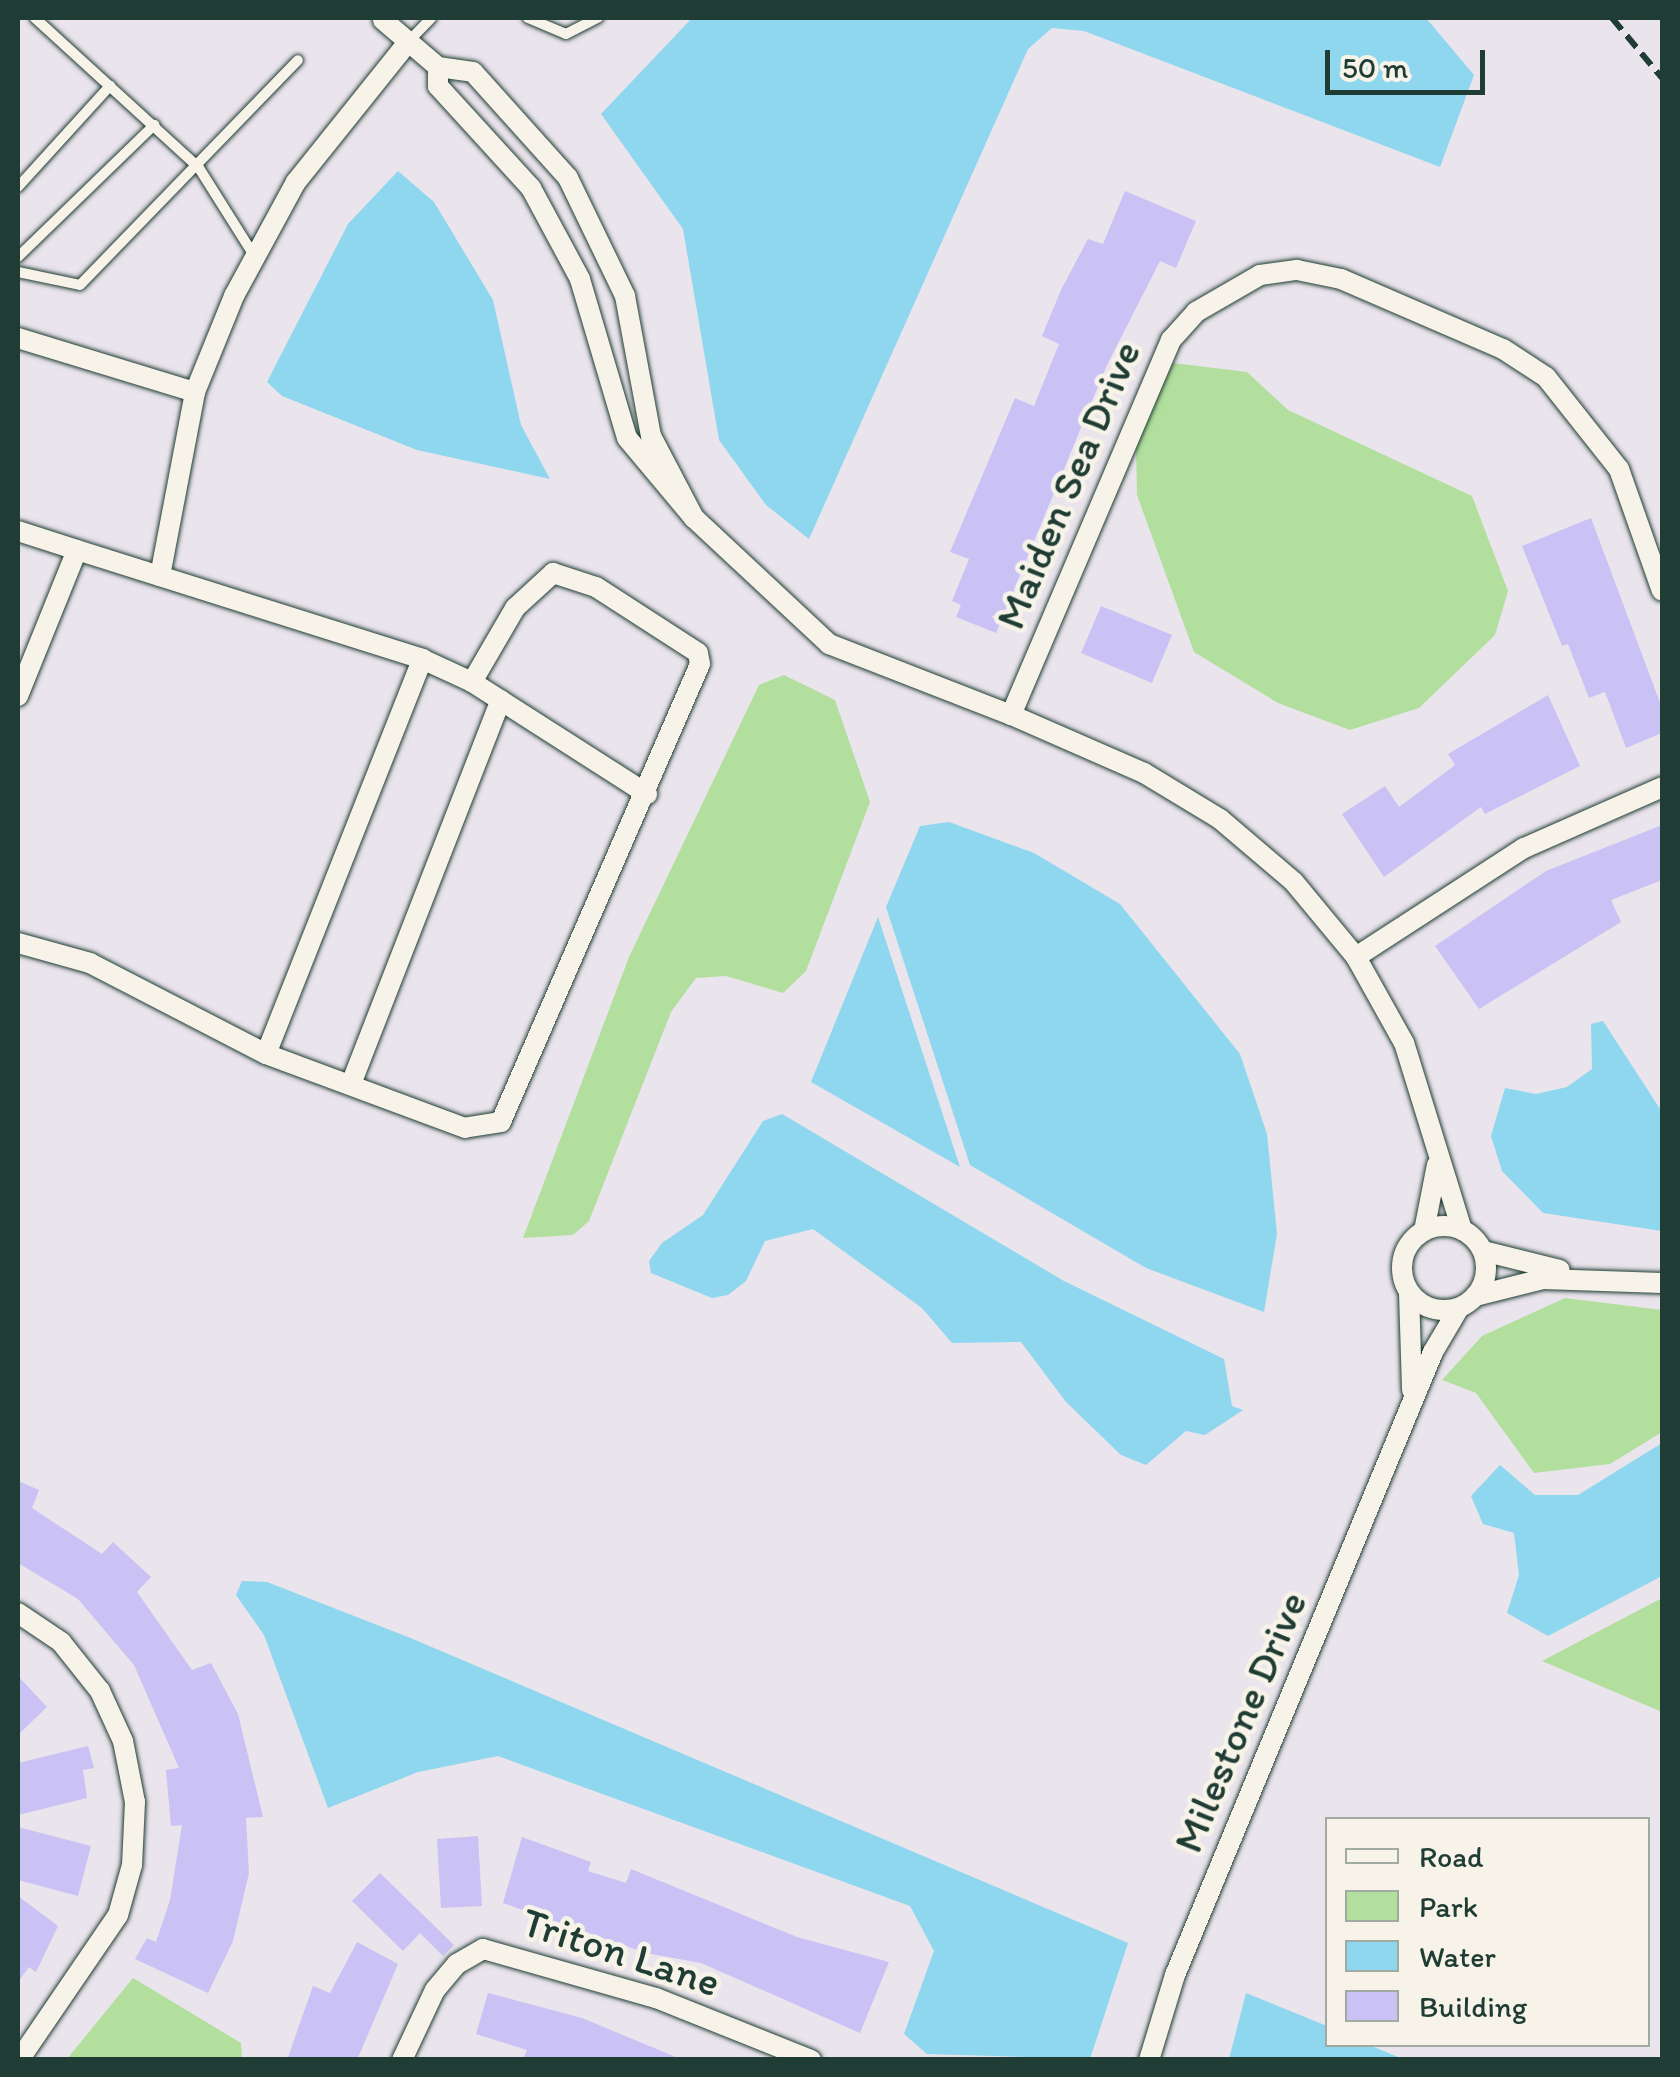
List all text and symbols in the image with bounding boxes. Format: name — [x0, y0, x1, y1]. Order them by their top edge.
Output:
scale bar — [1330, 30, 1490, 92]
text: 50 m — [1342, 49, 1408, 86]
street label: Maiden Sea Drive — [984, 333, 1152, 637]
street label: Milestone Drive — [1162, 1584, 1318, 1860]
legend — [1325, 1817, 1650, 2047]
text: Road — [1419, 1838, 1484, 1875]
text: Park — [1419, 1888, 1478, 1925]
street label: Triton Lane — [516, 1896, 726, 2008]
text: Water — [1419, 1938, 1496, 1975]
text: Building — [1419, 1988, 1527, 2025]

